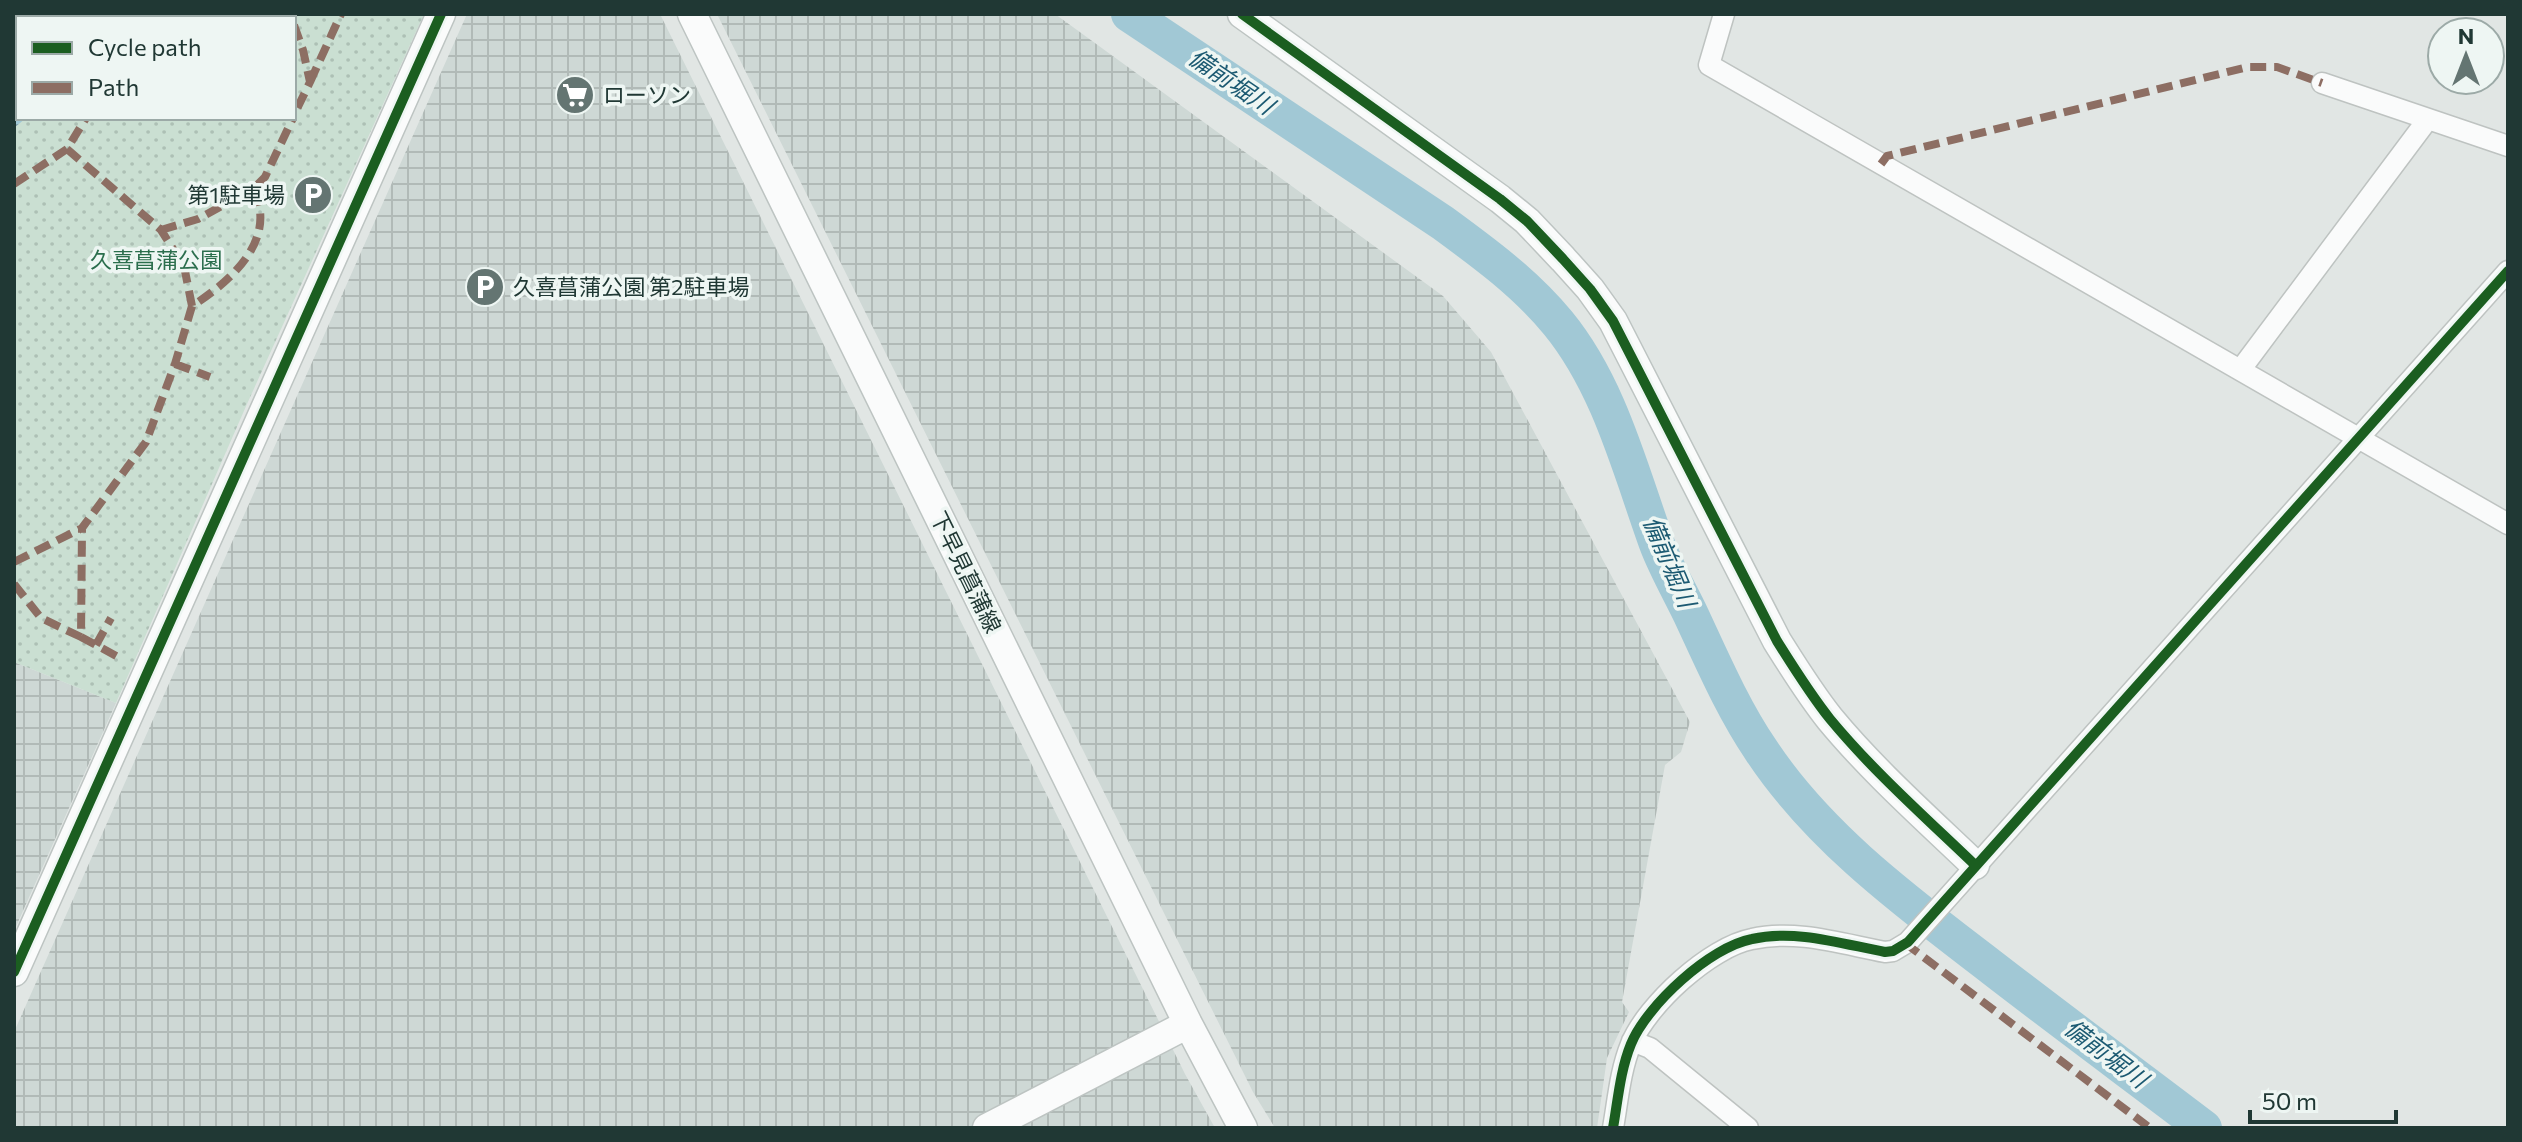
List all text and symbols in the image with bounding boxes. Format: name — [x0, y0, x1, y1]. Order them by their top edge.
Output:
legend — [16, 16, 296, 120]
north arrow — [2426, 16, 2506, 96]
text: N — [2458, 22, 2474, 49]
text: Cycle path — [88, 32, 202, 61]
water label: 備前堀川 — [1184, 42, 1282, 121]
text: Path — [88, 72, 139, 101]
supermarket icon: ローソン — [554, 74, 596, 116]
place label: ローソン — [603, 81, 691, 108]
parking icon: 第1駐車場 — [292, 174, 334, 216]
place label: 第1駐車場 — [188, 181, 285, 208]
park label: 久喜菖蒲公園 — [90, 246, 222, 273]
parking icon: 久喜菖蒲公園 第2駐車場 — [464, 266, 506, 308]
place label: 久喜菖蒲公園 第2駐車場 — [513, 273, 749, 300]
street label: 下早見菖蒲線 — [925, 507, 1008, 637]
water label: 備前堀川 — [1638, 512, 1704, 614]
water label: 備前堀川 — [2060, 1012, 2156, 1095]
scale bar — [2250, 1074, 2396, 1124]
text: 50 m — [2262, 1086, 2317, 1115]

